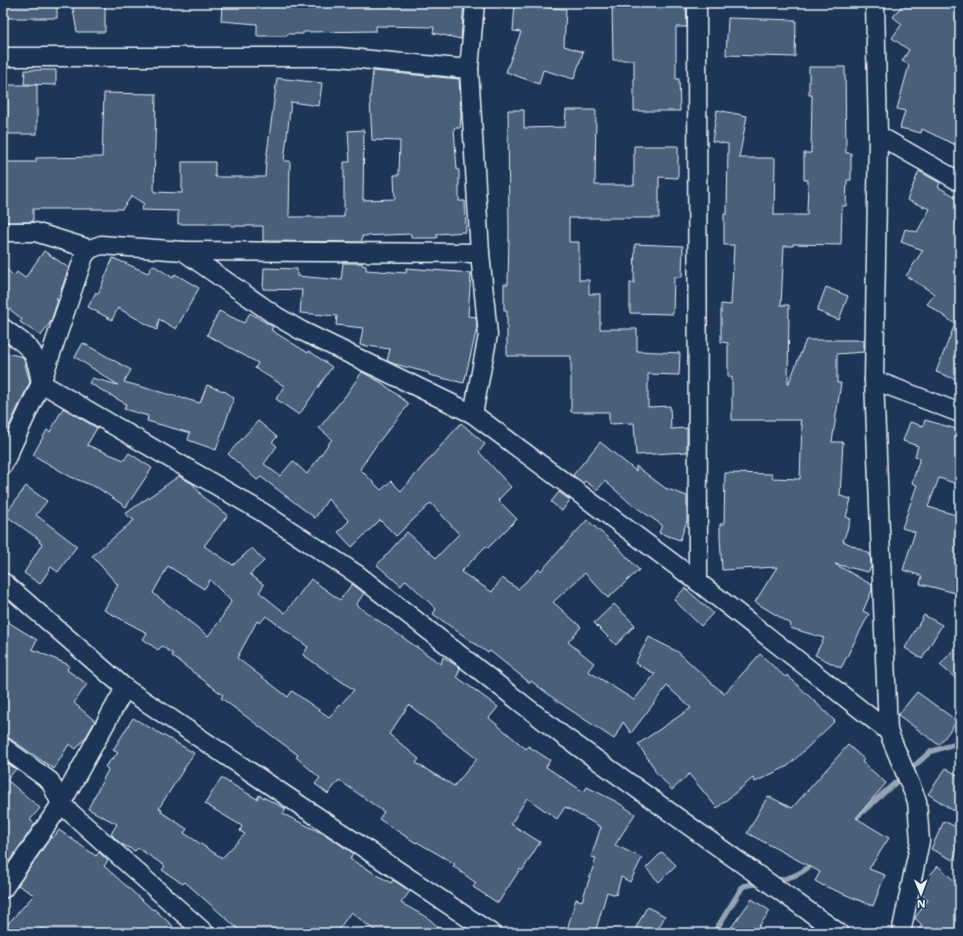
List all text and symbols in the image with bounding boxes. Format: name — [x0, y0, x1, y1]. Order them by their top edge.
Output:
north arrow — [901, 874, 941, 914]
text: N — [916, 896, 926, 911]

